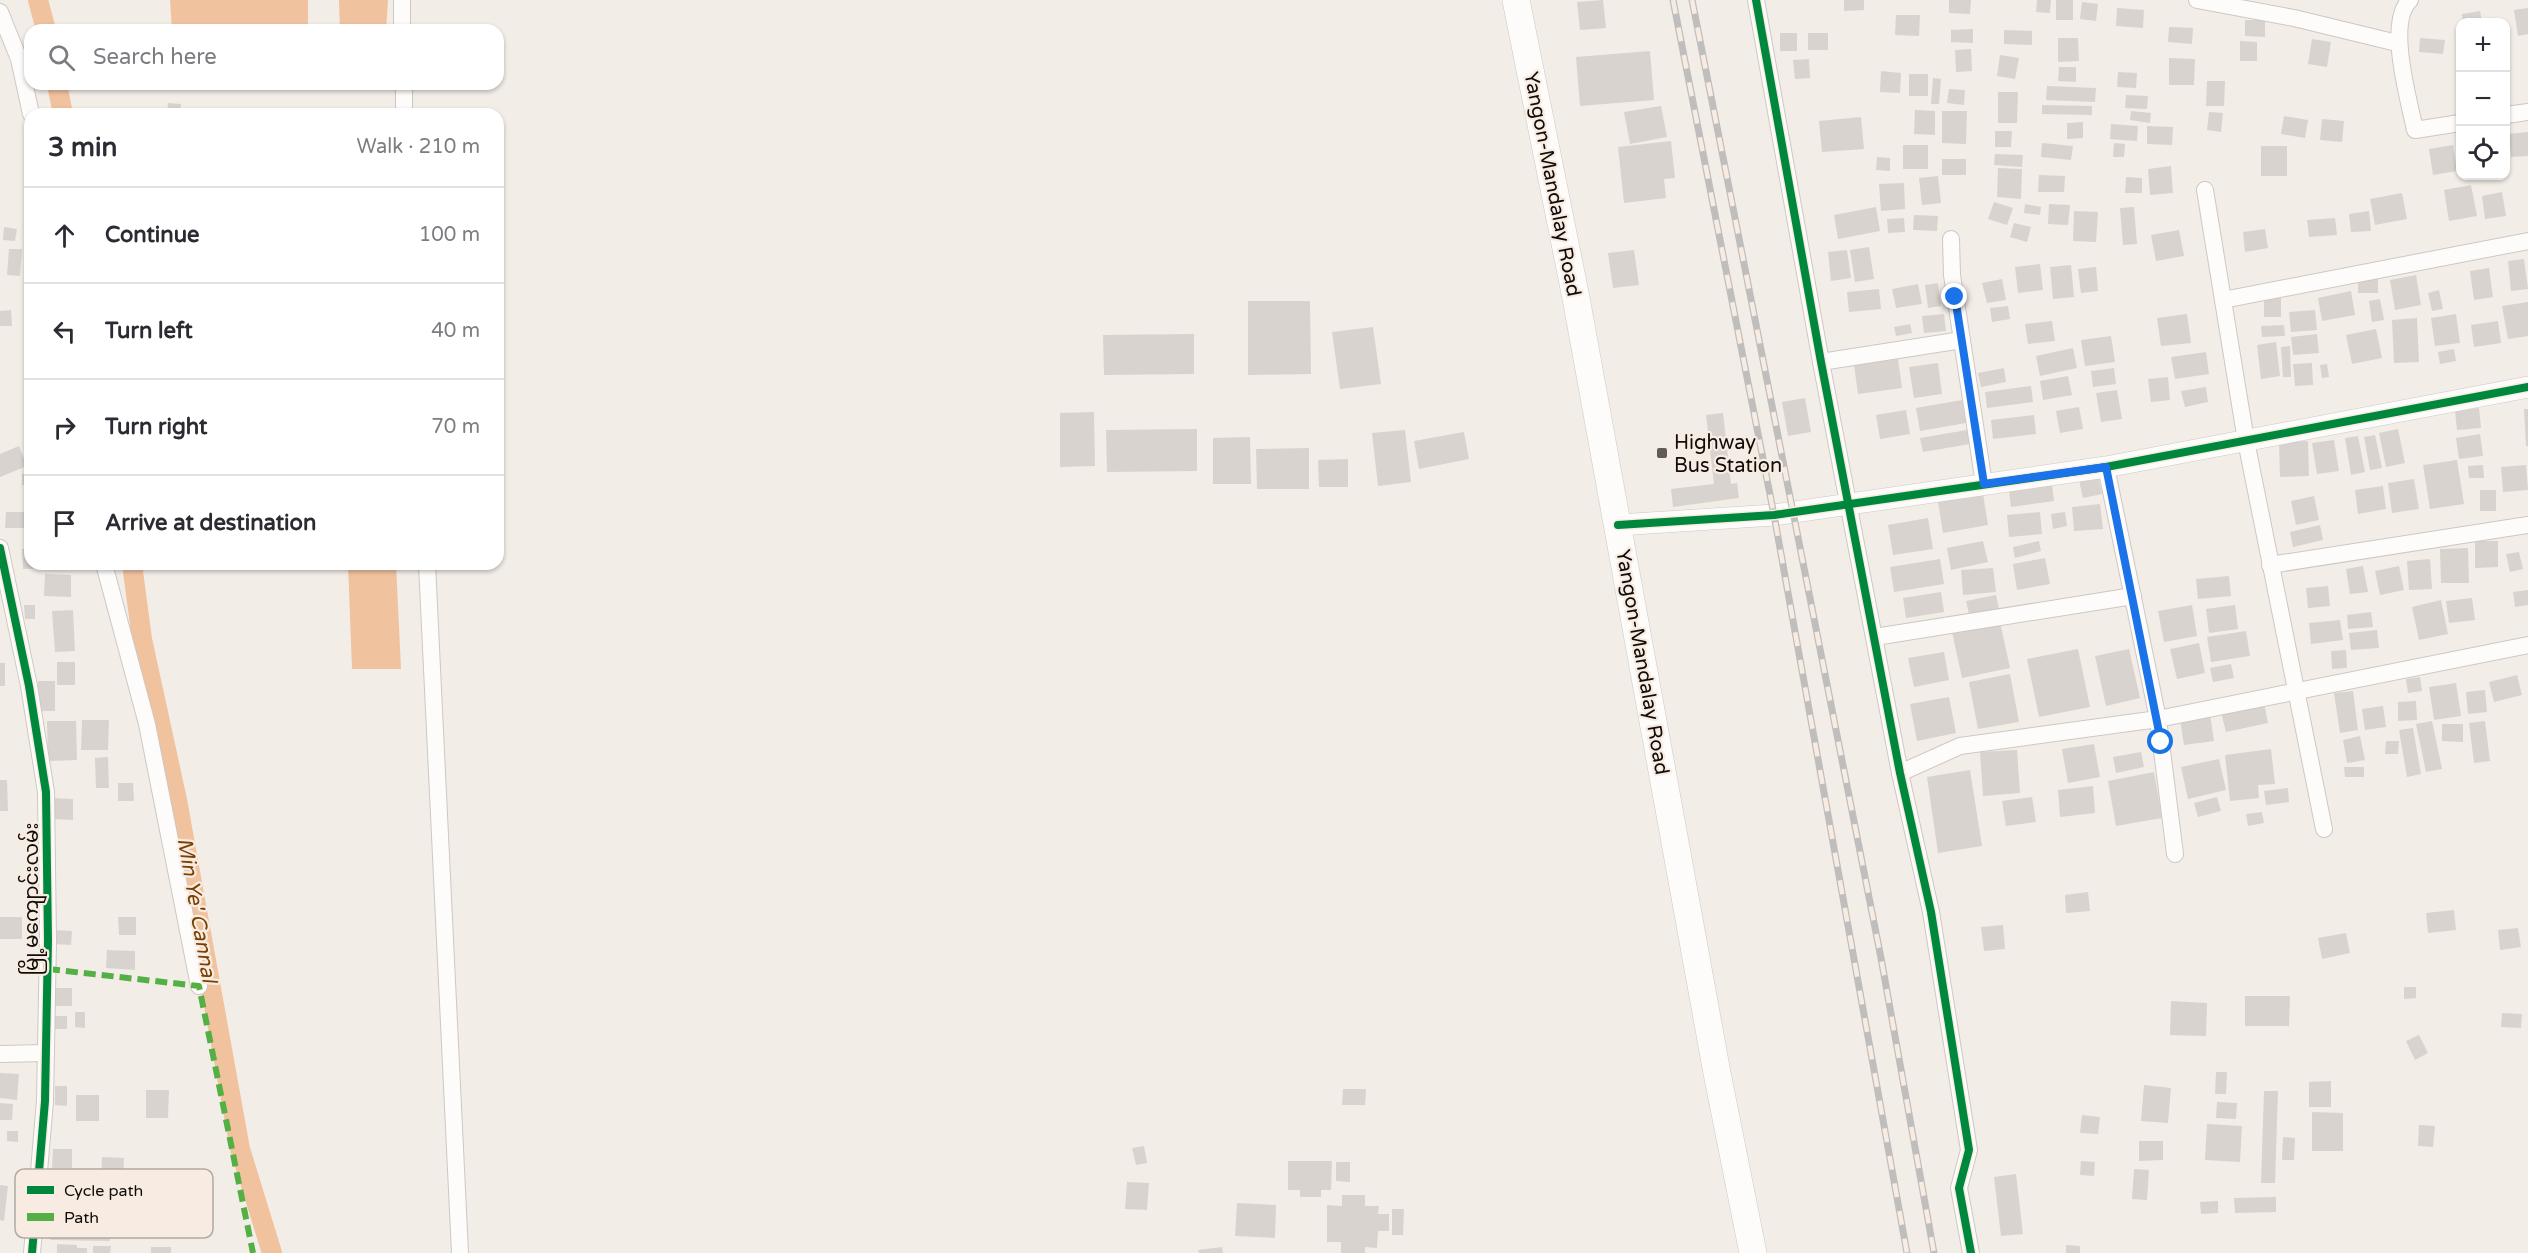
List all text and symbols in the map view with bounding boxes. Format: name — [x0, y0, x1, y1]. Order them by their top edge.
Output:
map controls — [2456, 18, 2510, 180]
button: + — [2456, 18, 2510, 72]
search box — [24, 24, 504, 90]
icon: search — [45, 41, 78, 74]
text: Search here — [93, 44, 217, 70]
street label: Yangon-Mandalay Road — [1518, 70, 1586, 299]
button: − — [2456, 72, 2510, 126]
button: locate — [2456, 126, 2510, 180]
text: 3 min — [48, 132, 117, 163]
text: Walk · 210 m — [357, 135, 480, 159]
icon: ahead — [48, 219, 81, 252]
text: Continue — [105, 222, 200, 248]
text: 100 m — [419, 223, 480, 247]
route end — [1941, 283, 1967, 309]
icon: left — [48, 315, 81, 348]
text: Turn left — [105, 318, 193, 344]
text: 40 m — [431, 319, 480, 343]
icon: right — [48, 411, 81, 444]
text: Turn right — [105, 414, 207, 440]
text: 70 m — [431, 415, 480, 439]
place label: Highway Bus Station — [1674, 431, 1782, 478]
marker: Highway Bus Station — [1655, 446, 1669, 460]
icon: arrive — [48, 507, 81, 540]
text: Arrive at destination — [105, 510, 316, 536]
street label: Yangon-Mandalay Road — [1610, 548, 1674, 777]
route start — [2147, 728, 2173, 754]
street label: မြို့မကျောင်းလမ်း — [17, 823, 47, 975]
water label: Min Ye' Cannal — [171, 836, 222, 987]
legend — [15, 1169, 213, 1238]
text: Cycle path — [64, 1181, 143, 1201]
text: Path — [64, 1208, 99, 1228]

